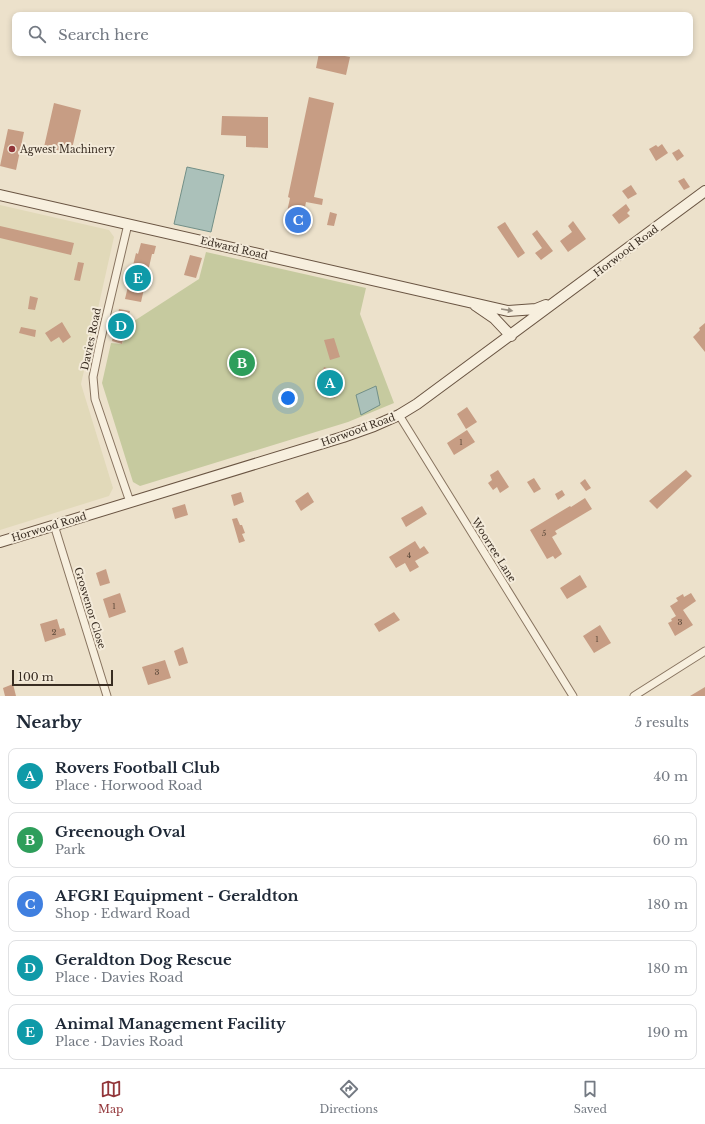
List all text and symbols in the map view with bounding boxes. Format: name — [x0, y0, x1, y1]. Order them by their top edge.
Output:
search box — [12, 12, 693, 56]
icon: search — [26, 23, 48, 45]
text: Search here — [58, 25, 149, 44]
place label: Agwest Machinery — [19, 143, 115, 156]
marker: Agwest Machinery — [7, 144, 17, 154]
pin: C — [285, 205, 311, 235]
street label: Horwood Road — [591, 222, 661, 280]
street label: Edward Road — [199, 234, 269, 262]
pin: E — [125, 263, 151, 293]
street label: Davies Road — [78, 306, 104, 371]
one-way arrow — [500, 307, 513, 313]
pin: D — [108, 311, 134, 341]
pin: B — [229, 348, 255, 378]
pin: A — [317, 368, 343, 398]
your location — [278, 388, 298, 408]
street label: Horwood Road — [319, 410, 397, 449]
house number: 1 — [459, 437, 463, 447]
street label: Horwood Road — [10, 509, 88, 545]
street label: Woorree Lane — [469, 515, 519, 585]
house number: 5 — [542, 528, 547, 538]
house number: 4 — [407, 550, 412, 560]
street label: Grosvenor Close — [71, 566, 109, 651]
house number: 1 — [112, 601, 116, 611]
house number: 3 — [678, 617, 683, 627]
house number: 2 — [52, 627, 57, 637]
house number: 1 — [595, 634, 599, 644]
house number: 3 — [155, 667, 160, 677]
scale bar — [12, 668, 113, 687]
text: 100 m — [18, 670, 54, 684]
text: Nearby — [16, 712, 82, 733]
text: 5 results — [635, 714, 689, 731]
text: Rovers Football Club — [55, 758, 220, 777]
text: A — [25, 768, 35, 785]
text: 40 m — [653, 768, 688, 785]
text: Place · Horwood Road — [55, 777, 202, 794]
text: Greenough Oval — [55, 822, 186, 841]
text: B — [25, 832, 35, 849]
text: 60 m — [653, 832, 688, 849]
text: Park — [55, 841, 85, 858]
text: AFGRI Equipment - Geraldton — [55, 886, 298, 905]
text: C — [25, 896, 35, 913]
text: 180 m — [647, 896, 688, 913]
text: Shop · Edward Road — [55, 905, 190, 922]
text: Geraldton Dog Rescue — [55, 950, 232, 969]
text: D — [24, 960, 36, 977]
text: 180 m — [647, 960, 688, 977]
text: Place · Davies Road — [55, 969, 183, 986]
text: Animal Management Facility — [55, 1014, 286, 1033]
text: E — [25, 1024, 35, 1041]
text: 190 m — [647, 1024, 688, 1041]
text: Place · Davies Road — [55, 1033, 183, 1050]
tab: Map — [98, 1078, 124, 1116]
tab: Directions — [319, 1078, 378, 1116]
tab: Saved — [574, 1078, 607, 1116]

